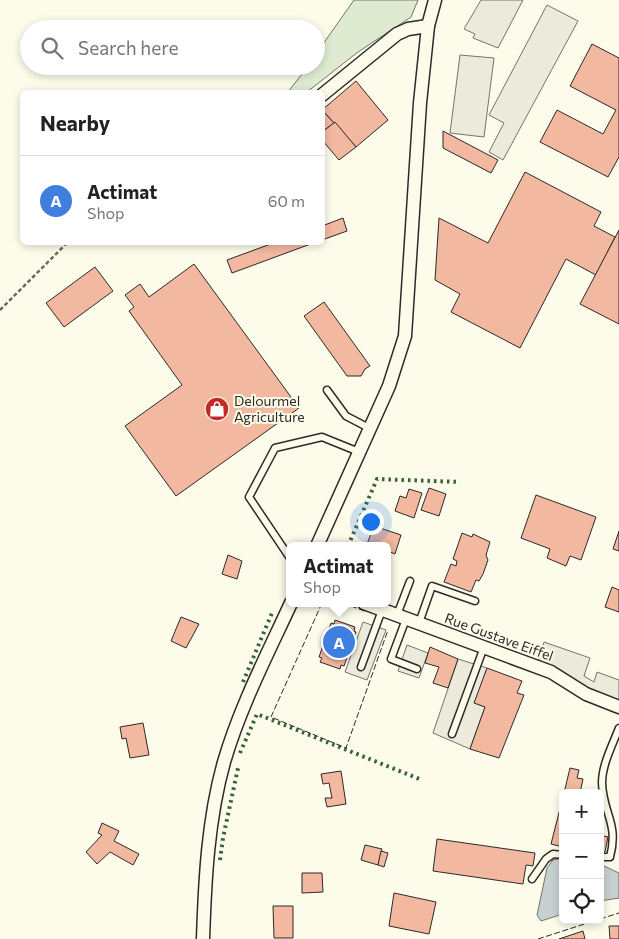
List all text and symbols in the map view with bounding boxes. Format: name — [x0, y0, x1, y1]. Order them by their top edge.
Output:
search box — [20, 20, 325, 75]
icon: search — [38, 34, 66, 62]
text: Search here — [78, 36, 178, 59]
text: Nearby — [40, 110, 110, 135]
text: Actimat — [87, 180, 157, 203]
text: A — [50, 191, 62, 210]
text: 60 m — [268, 191, 305, 210]
text: Shop — [87, 203, 125, 222]
place label: Delourmel Agriculture — [234, 392, 305, 425]
shop icon: Delourmel Agriculture — [204, 396, 230, 422]
your location — [358, 509, 384, 535]
popup — [286, 542, 391, 607]
text: Actimat — [303, 554, 374, 577]
text: Shop — [303, 577, 341, 596]
street label: Rue Gustave Eiffel — [442, 609, 556, 664]
pin: A — [323, 623, 355, 661]
map controls — [559, 789, 604, 924]
button: + — [559, 789, 604, 834]
button: − — [559, 834, 604, 879]
button: locate — [559, 879, 604, 924]

